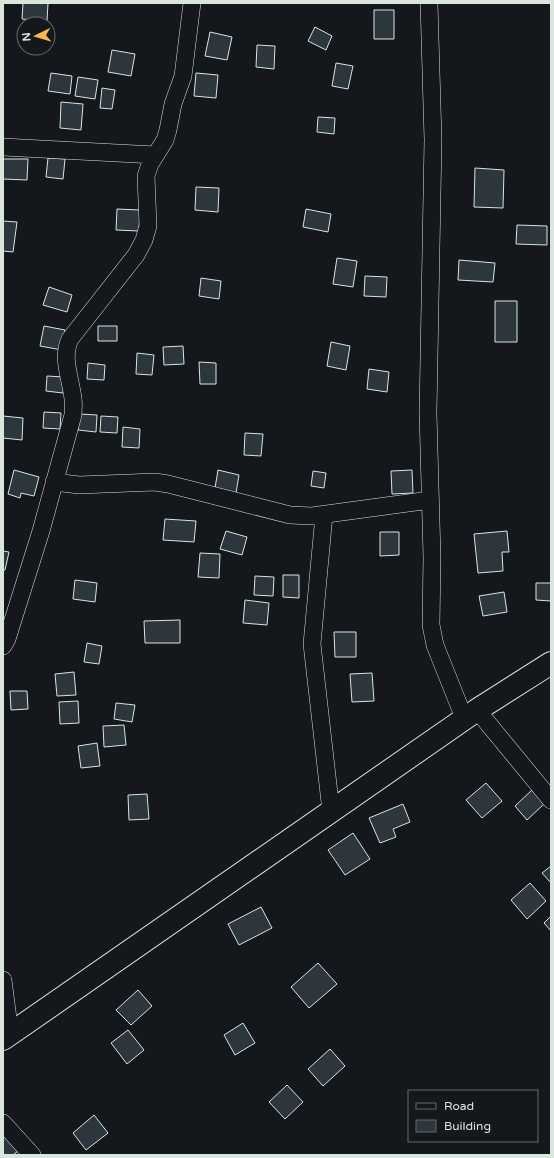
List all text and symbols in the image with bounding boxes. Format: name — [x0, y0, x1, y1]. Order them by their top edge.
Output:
north arrow — [16, 16, 56, 56]
text: N — [20, 32, 33, 42]
legend — [408, 1090, 538, 1142]
text: Road — [444, 1099, 474, 1113]
text: Building — [444, 1119, 491, 1133]

